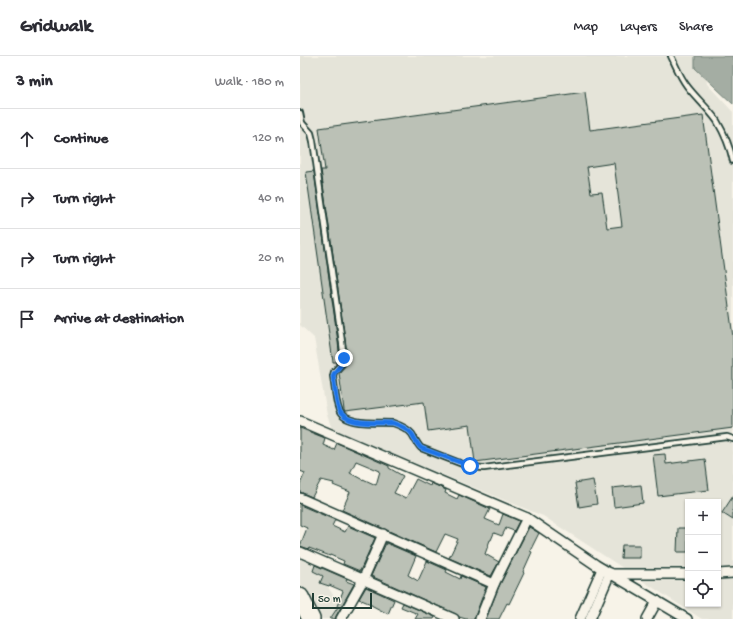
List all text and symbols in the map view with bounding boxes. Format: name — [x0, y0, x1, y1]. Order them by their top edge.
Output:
text: Gridwalk — [20, 16, 92, 39]
text: Map — [574, 19, 598, 36]
text: Layers — [620, 19, 657, 36]
text: Share — [679, 19, 713, 36]
text: 3 min — [16, 72, 53, 92]
text: Walk · 180 m — [215, 75, 284, 90]
icon: ahead — [16, 128, 38, 150]
text: Continue — [54, 130, 108, 148]
text: 120 m — [253, 131, 284, 146]
icon: right — [16, 188, 38, 210]
text: Turn right — [54, 190, 114, 208]
text: 40 m — [258, 191, 284, 206]
icon: right — [16, 248, 38, 270]
text: Turn right — [54, 250, 114, 268]
text: 20 m — [258, 251, 284, 266]
icon: arrive — [16, 308, 38, 330]
text: Arrive at destination — [54, 310, 184, 328]
route end — [335, 349, 353, 367]
route start — [461, 457, 479, 475]
map controls — [685, 499, 721, 607]
button: + — [685, 499, 721, 535]
button: − — [685, 535, 721, 571]
button: locate — [685, 571, 721, 607]
scale bar — [312, 591, 372, 610]
text: 50 m — [318, 594, 340, 606]

